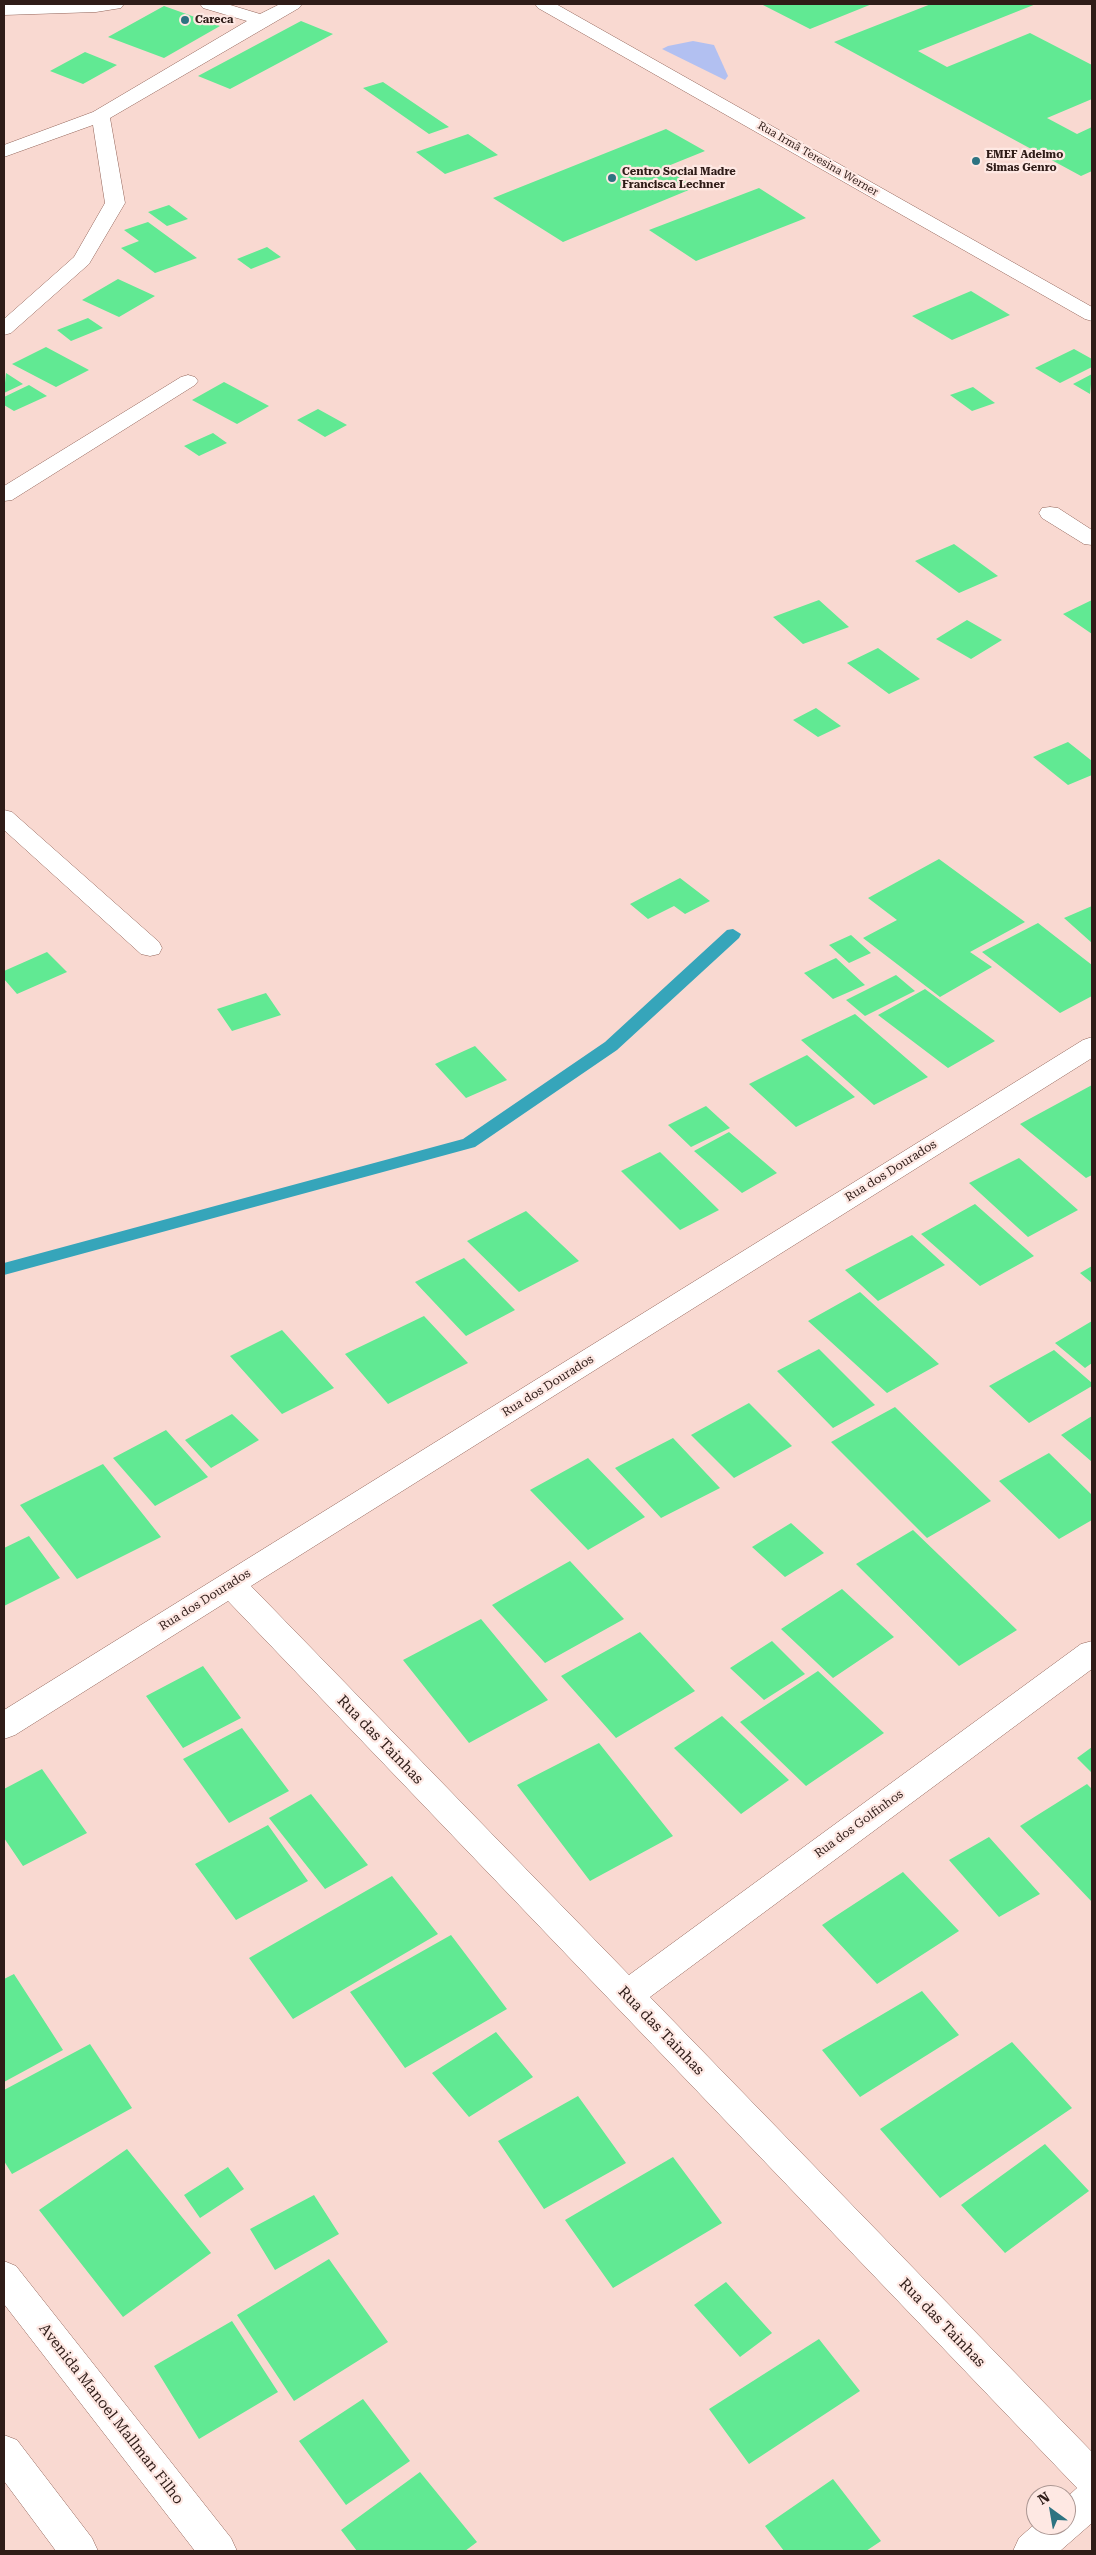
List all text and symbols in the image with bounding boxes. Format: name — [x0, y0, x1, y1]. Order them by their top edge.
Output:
place label: Careca — [195, 13, 233, 27]
marker: Careca — [179, 14, 191, 26]
street label: Rua Irmã Teresina Werner — [755, 119, 881, 199]
place label: EMEF Adelmo Simas Genro — [986, 148, 1063, 174]
marker: EMEF Adelmo Simas Genro — [970, 155, 982, 167]
place label: Centro Social Madre Francisca Lechner — [622, 165, 736, 191]
marker: Centro Social Madre Francisca Lechner — [606, 172, 618, 184]
street label: Rua dos Dourados — [843, 1137, 939, 1205]
street label: Rua dos Dourados — [500, 1352, 596, 1420]
street label: Rua dos Dourados — [157, 1566, 253, 1634]
street label: Rua das Tainhas — [333, 1692, 427, 1788]
street label: Rua dos Golfinhos — [812, 1787, 906, 1861]
street label: Rua das Tainhas — [614, 1983, 708, 2079]
street label: Rua das Tainhas — [895, 2275, 989, 2371]
street label: Avenida Manoel Mallman Filho — [35, 2320, 187, 2508]
north arrow — [1026, 2485, 1076, 2535]
text: N — [1035, 2488, 1052, 2508]

